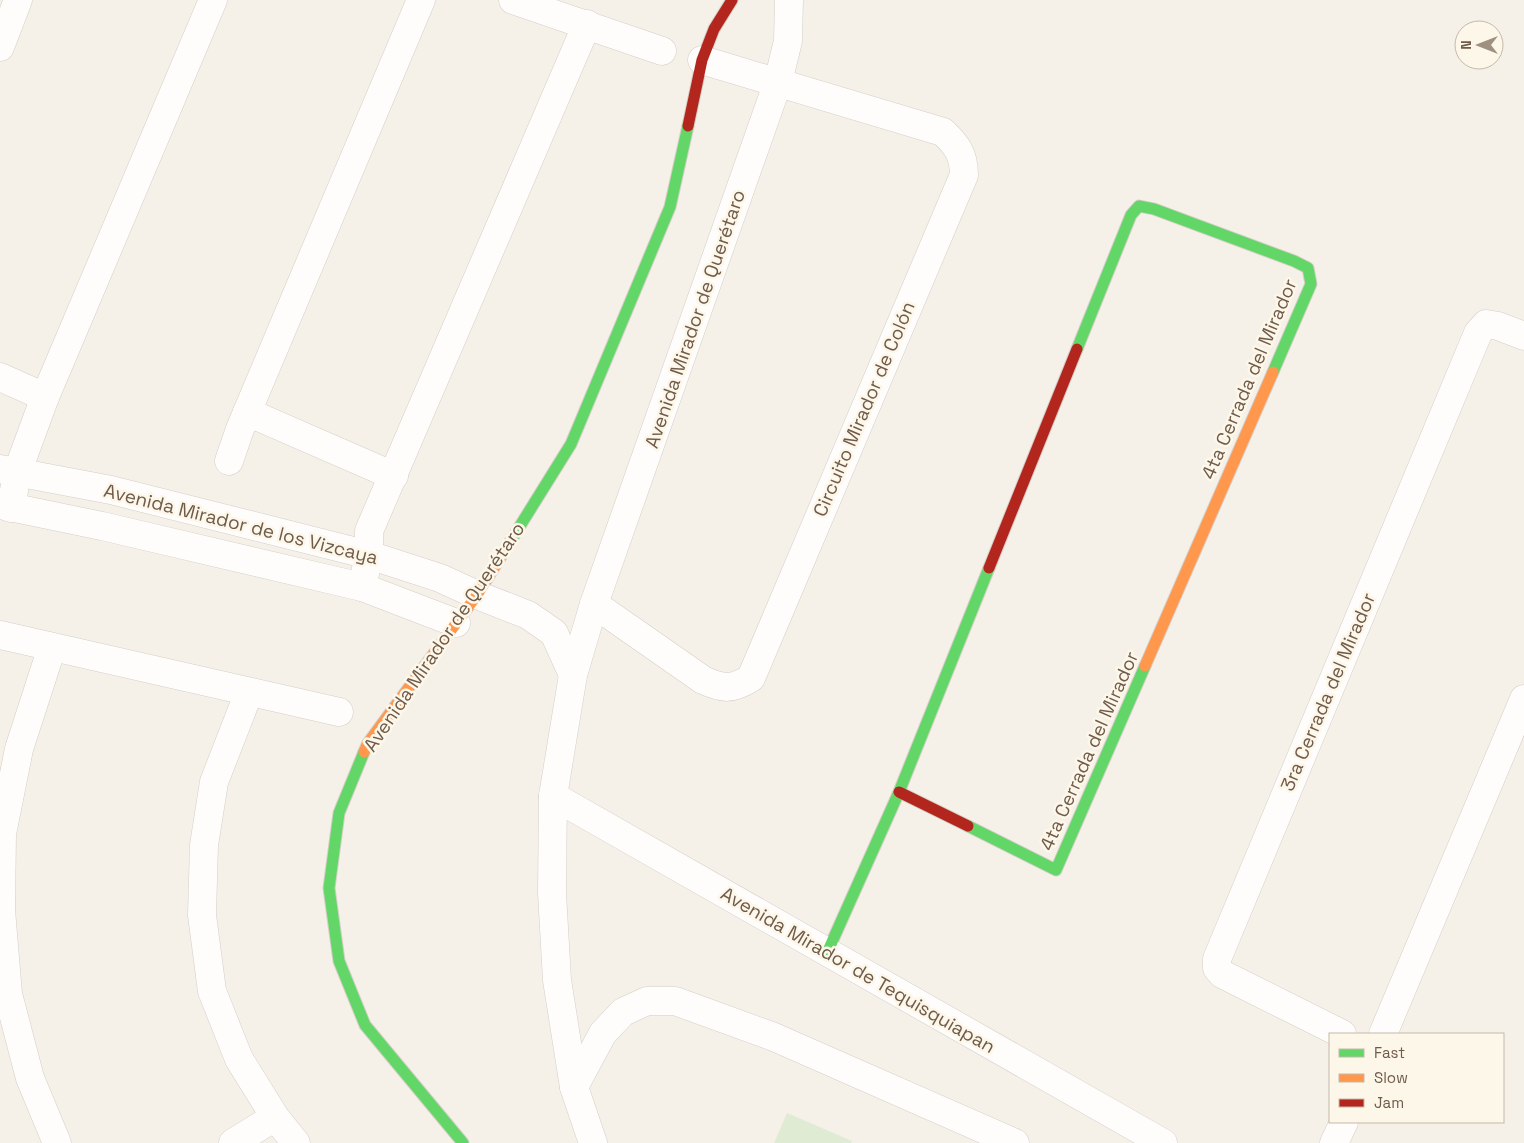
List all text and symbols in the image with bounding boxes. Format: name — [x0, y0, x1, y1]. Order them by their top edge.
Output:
north arrow — [1454, 20, 1504, 70]
text: N — [1457, 40, 1475, 50]
street label: Avenida Mirador de Querétaro — [639, 187, 751, 451]
street label: 4ta Cerrada del Mirador — [1195, 275, 1303, 483]
street label: Circuito Mirador de Colón — [807, 298, 921, 520]
street label: Avenida Mirador de los Vizcaya — [101, 478, 381, 570]
street label: Avenida Mirador de Querétaro — [358, 517, 530, 757]
street label: 3ra Cerrada del Mirador — [1275, 589, 1381, 795]
street label: 4ta Cerrada del Mirador — [1034, 648, 1144, 854]
street label: Avenida Mirador de Tequisquiapan — [716, 881, 1000, 1059]
legend — [1329, 1033, 1504, 1123]
text: Fast — [1374, 1043, 1405, 1062]
text: Slow — [1374, 1068, 1408, 1087]
text: Jam — [1374, 1093, 1404, 1112]

